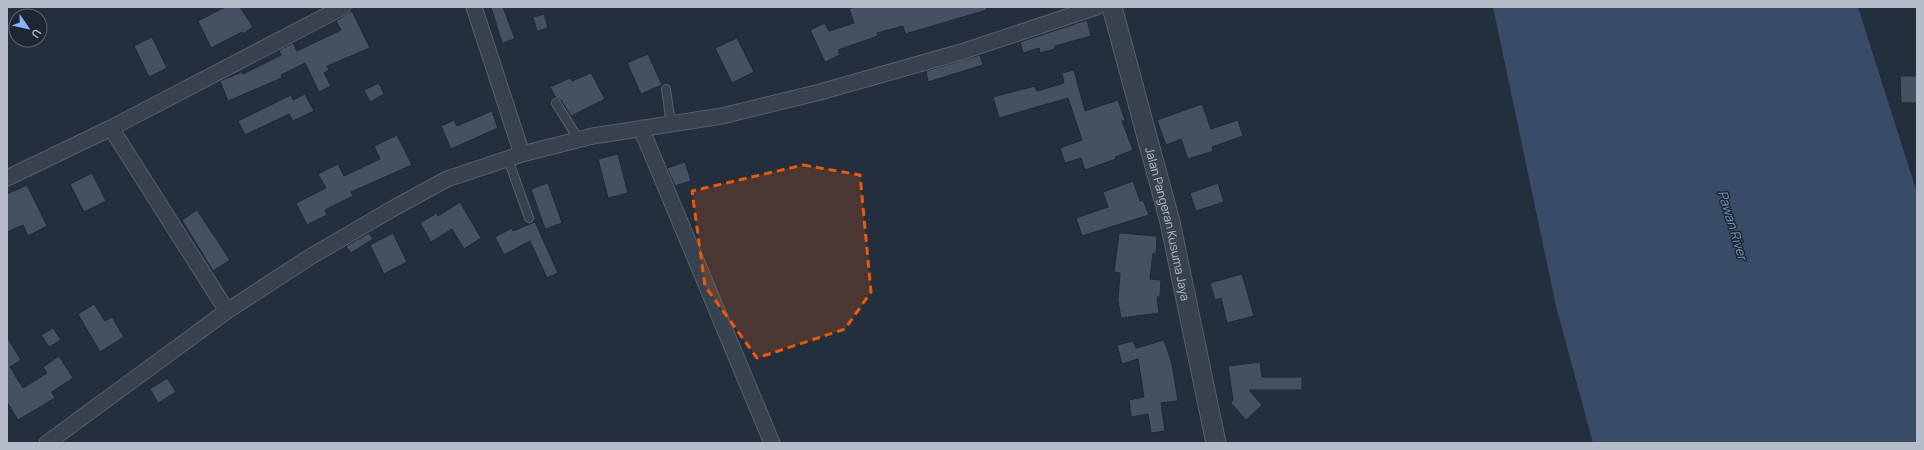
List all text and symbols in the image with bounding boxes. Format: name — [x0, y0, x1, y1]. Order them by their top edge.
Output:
north arrow — [8, 8, 48, 48]
text: U — [28, 26, 45, 41]
street label: Jalan Pangeran Kusuma Jaya — [1142, 145, 1195, 302]
water label: Pawan River — [1714, 188, 1753, 264]

